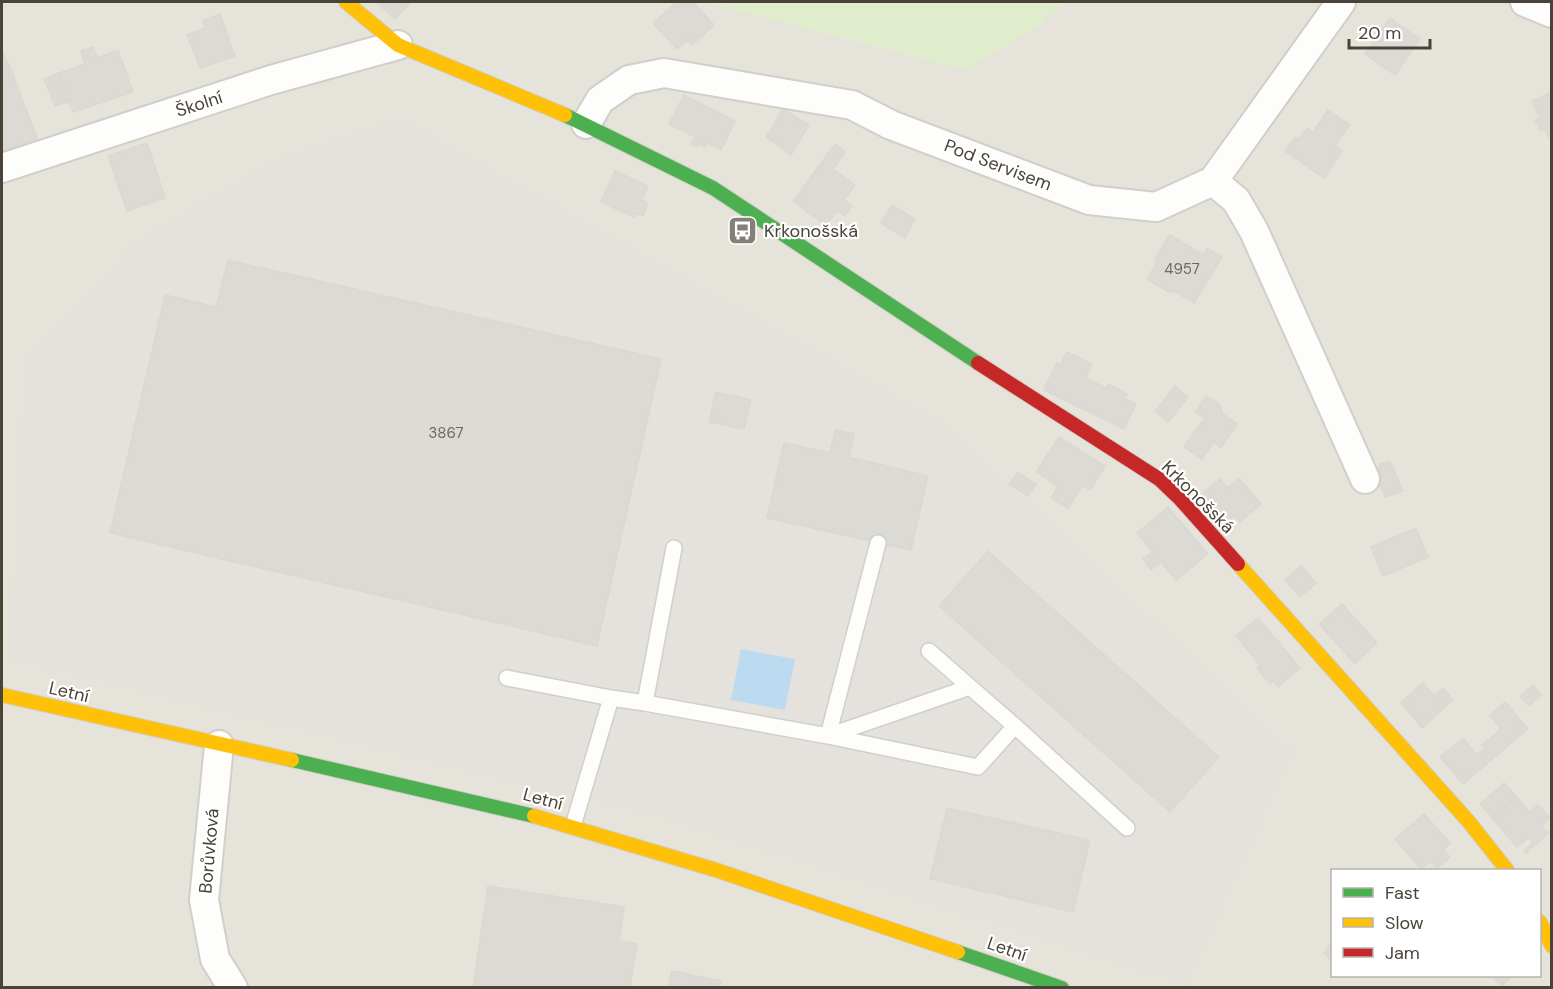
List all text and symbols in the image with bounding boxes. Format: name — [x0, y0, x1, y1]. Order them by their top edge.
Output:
scale bar — [1349, 12, 1430, 50]
text: 20 m — [1358, 21, 1401, 45]
street label: Školní — [173, 85, 225, 123]
street label: Pod Servisem — [941, 134, 1055, 196]
bus stop icon: Krkonošská — [727, 215, 759, 247]
place label: Krkonošská — [764, 219, 858, 243]
house number: 4957 — [1164, 259, 1200, 279]
house number: 3867 — [428, 423, 464, 443]
street label: Krkonošská — [1156, 455, 1240, 539]
street label: Letní — [47, 676, 91, 708]
street label: Letní — [520, 782, 566, 816]
street label: Borůvková — [193, 807, 225, 895]
legend — [1331, 869, 1541, 977]
text: Fast — [1385, 881, 1420, 905]
text: Slow — [1385, 911, 1424, 935]
street label: Letní — [984, 931, 1030, 967]
text: Jam — [1385, 941, 1420, 965]

